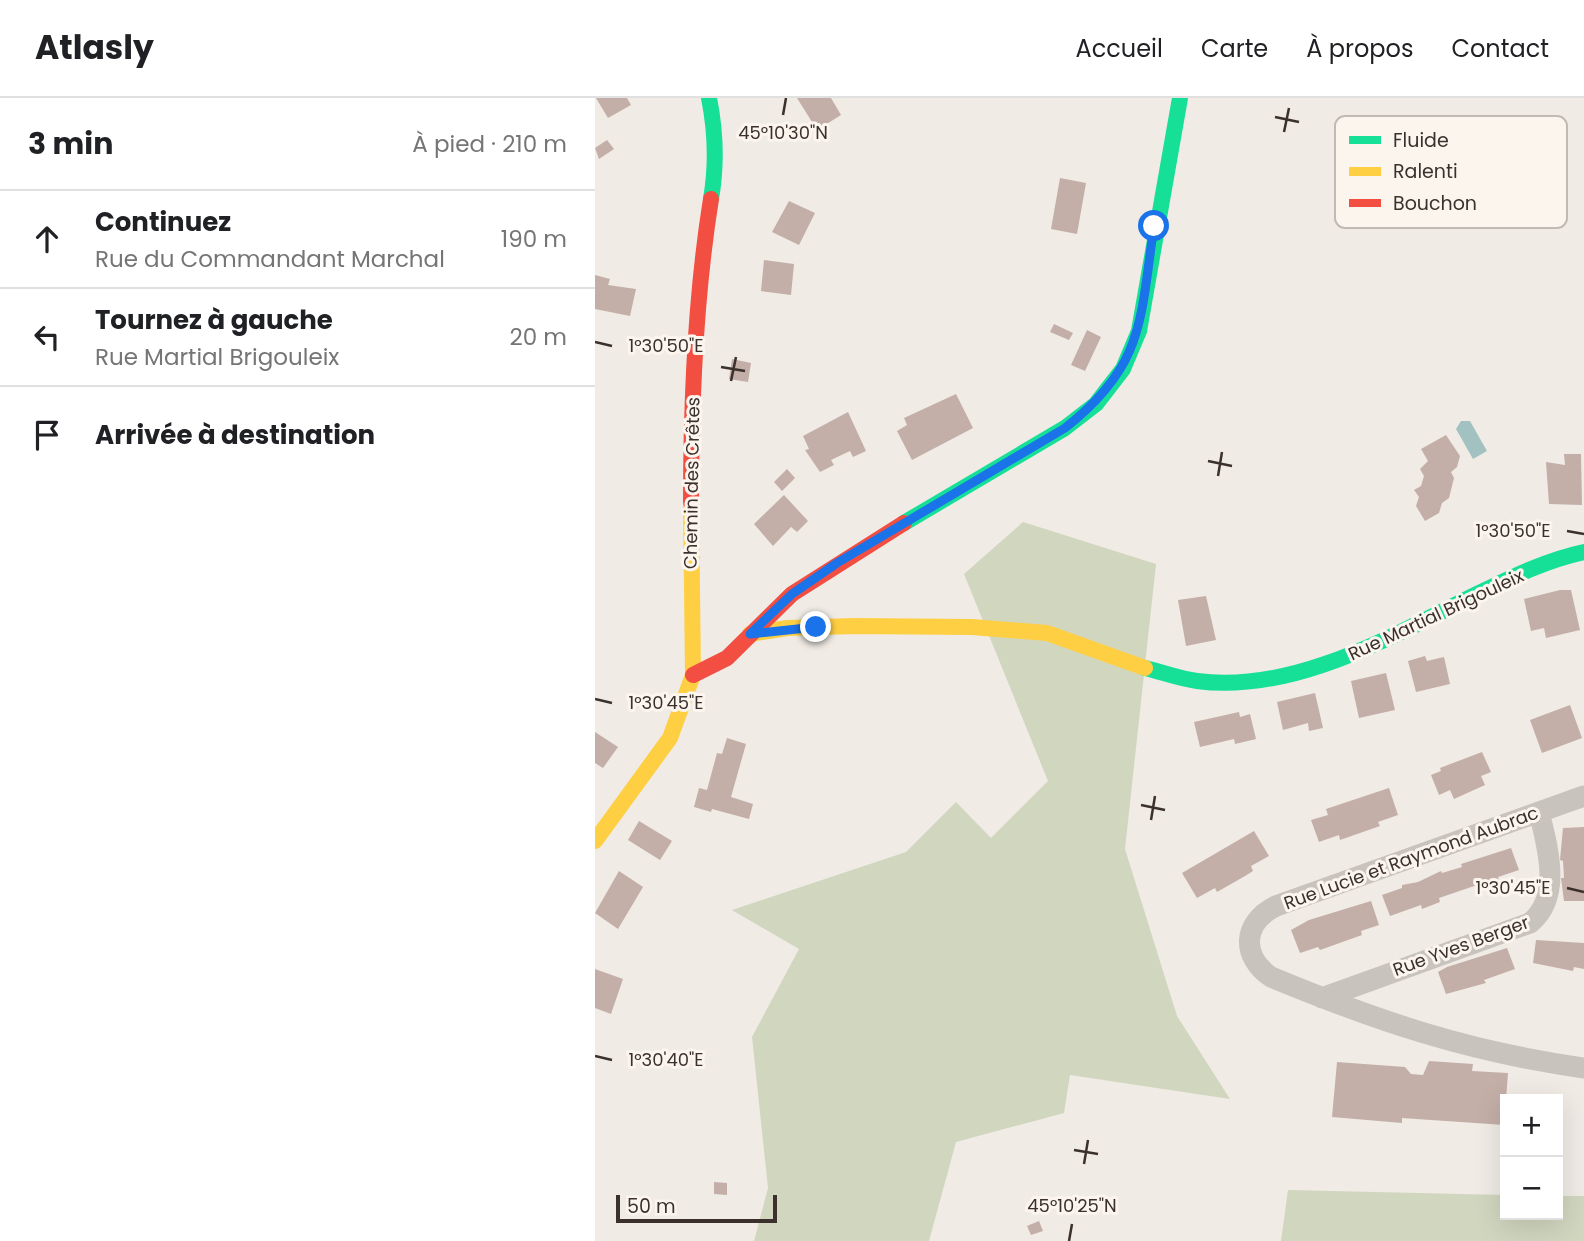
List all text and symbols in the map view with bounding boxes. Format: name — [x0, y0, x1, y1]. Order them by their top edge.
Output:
text: Atlasly — [35, 24, 154, 71]
text: Accueil — [1076, 32, 1163, 65]
text: Carte — [1201, 32, 1268, 65]
text: À propos — [1306, 32, 1413, 65]
text: Contact — [1451, 32, 1549, 65]
legend — [1335, 116, 1567, 228]
text: 45°10'30"N — [738, 120, 828, 145]
text: 3 min — [28, 122, 113, 165]
text: Fluide — [1393, 127, 1449, 154]
text: À pied · 210 m — [412, 128, 567, 160]
text: Ralenti — [1393, 158, 1458, 185]
text: Bouchon — [1393, 190, 1477, 217]
text: Continuez — [95, 204, 231, 240]
route start — [1138, 210, 1169, 241]
icon: ahead — [28, 220, 66, 258]
text: 190 m — [501, 223, 567, 255]
text: Rue du Commandant Marchal — [95, 243, 445, 275]
text: Tournez à gauche — [95, 302, 333, 338]
icon: left — [28, 318, 66, 356]
text: 20 m — [509, 321, 567, 353]
text: 1°30'50"E — [628, 333, 704, 358]
text: Rue Martial Brigouleix — [95, 341, 339, 373]
street label: Chemin des Crêtes — [677, 397, 706, 569]
icon: arrive — [28, 416, 66, 454]
text: Arrivée à destination — [95, 417, 375, 453]
text: 1°30'50"E — [1475, 518, 1551, 543]
street label: Rue Martial Brigouleix — [1344, 563, 1528, 666]
route end — [800, 611, 831, 642]
text: 1°30'45"E — [628, 690, 704, 715]
street label: Rue Lucie et Raymond Aubrac — [1280, 800, 1542, 915]
text: 1°30'45"E — [1475, 875, 1551, 900]
street label: Rue Yves Berger — [1389, 909, 1533, 982]
text: 1°30'40"E — [628, 1047, 704, 1072]
map controls — [1500, 1094, 1563, 1220]
button: + — [1500, 1094, 1563, 1157]
button: − — [1500, 1157, 1563, 1220]
scale bar — [616, 1192, 777, 1224]
text: 50 m — [627, 1193, 676, 1220]
text: 45°10'25"N — [1027, 1193, 1117, 1218]

